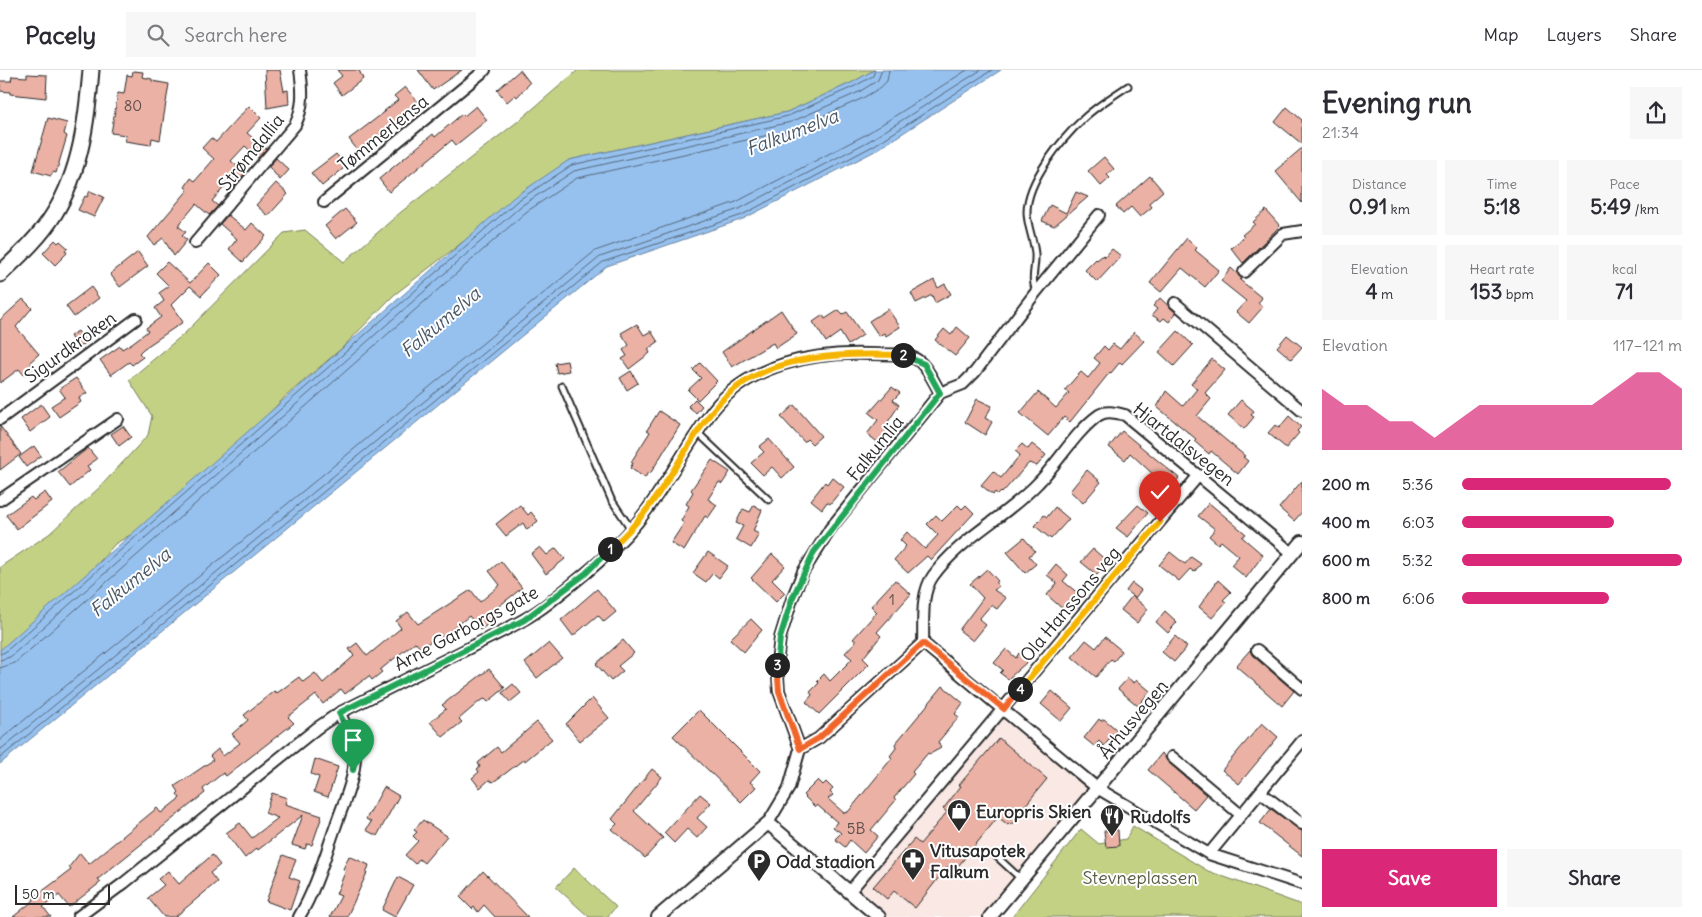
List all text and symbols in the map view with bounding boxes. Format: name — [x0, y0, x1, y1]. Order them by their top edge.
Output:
search box — [126, 12, 476, 57]
text: Pacely — [25, 20, 96, 50]
icon: search — [144, 21, 172, 49]
text: Search here — [184, 23, 287, 47]
text: Map — [1483, 23, 1518, 46]
text: Layers — [1546, 23, 1602, 46]
text: Share — [1630, 23, 1677, 46]
text: Evening run — [1322, 85, 1472, 121]
button: share — [1630, 87, 1682, 139]
street label: Tømmerlensa — [333, 90, 433, 176]
house number: 80 — [124, 96, 142, 115]
water label: Falkumelva — [742, 103, 843, 161]
street label: Strømdallia — [213, 109, 289, 195]
text: 21:34 — [1322, 122, 1359, 142]
text: Distance — [1352, 175, 1407, 193]
text: Time — [1487, 175, 1517, 193]
text: Pace — [1609, 175, 1640, 193]
text: 0.91 — [1349, 193, 1387, 220]
text: 5:18 — [1483, 193, 1521, 220]
text: 5:49 — [1590, 193, 1631, 220]
text: km — [1387, 200, 1410, 218]
text: /km — [1631, 200, 1659, 218]
text: Elevation — [1351, 260, 1408, 278]
text: Heart rate — [1470, 260, 1534, 278]
text: kcal — [1612, 260, 1637, 278]
text: 4 — [1365, 278, 1378, 305]
text: 153 — [1470, 278, 1503, 305]
text: 71 — [1615, 278, 1634, 305]
water label: Falkumelva — [395, 281, 486, 362]
text: m — [1378, 285, 1393, 303]
text: bpm — [1503, 285, 1534, 303]
street label: Sigurdkroken — [20, 306, 120, 388]
text: Elevation — [1322, 335, 1388, 355]
text: 117–121 m — [1613, 335, 1682, 355]
pin: 2 — [890, 342, 916, 368]
text: 2 — [900, 346, 907, 364]
street label: Hjartdalsvegen — [1129, 397, 1239, 491]
street label: Falkumlia — [842, 411, 908, 485]
pin — [1139, 471, 1181, 522]
text: 200 m — [1322, 474, 1370, 494]
text: 5:36 — [1402, 474, 1433, 494]
icon: check — [1146, 478, 1174, 506]
text: 400 m — [1322, 512, 1370, 532]
text: 6:03 — [1402, 512, 1434, 532]
pin: 1 — [598, 536, 622, 562]
text: 1 — [608, 540, 613, 558]
water label: Falkumelva — [85, 541, 176, 622]
street label: Ola Hanssons veg — [1015, 541, 1125, 667]
text: 600 m — [1322, 550, 1370, 570]
text: 5:32 — [1402, 550, 1433, 570]
street label: Arne Garborgs gate — [390, 580, 542, 676]
text: 800 m — [1322, 588, 1370, 608]
text: 6:06 — [1402, 588, 1435, 608]
house number: 1 — [889, 590, 895, 609]
pin: 3 — [764, 652, 790, 678]
text: 3 — [774, 656, 781, 674]
street label: Århusvegen — [1093, 675, 1173, 763]
pin: 4 — [1008, 676, 1032, 702]
text: 4 — [1016, 680, 1025, 698]
pin — [332, 719, 374, 770]
icon: arrive — [339, 726, 367, 754]
shop icon: Europris Skien — [946, 798, 972, 832]
place label: Europris Skien — [976, 800, 1092, 823]
restaurant icon: Rudolfs — [1099, 803, 1125, 837]
place label: Rudolfs — [1130, 805, 1191, 828]
house number: 5B — [847, 819, 865, 838]
place label: Vitusapotek Falkum — [930, 839, 1025, 883]
pharmacy icon: Vitusapotek Falkum — [900, 847, 926, 881]
parking icon: Odd stadion — [746, 848, 772, 882]
button: Save — [1322, 849, 1497, 907]
button: Share — [1507, 849, 1682, 907]
place label: Odd stadion — [776, 850, 876, 873]
park label: Stevneplassen — [1082, 866, 1198, 889]
scale bar — [15, 882, 110, 905]
text: 50 m — [22, 885, 55, 903]

